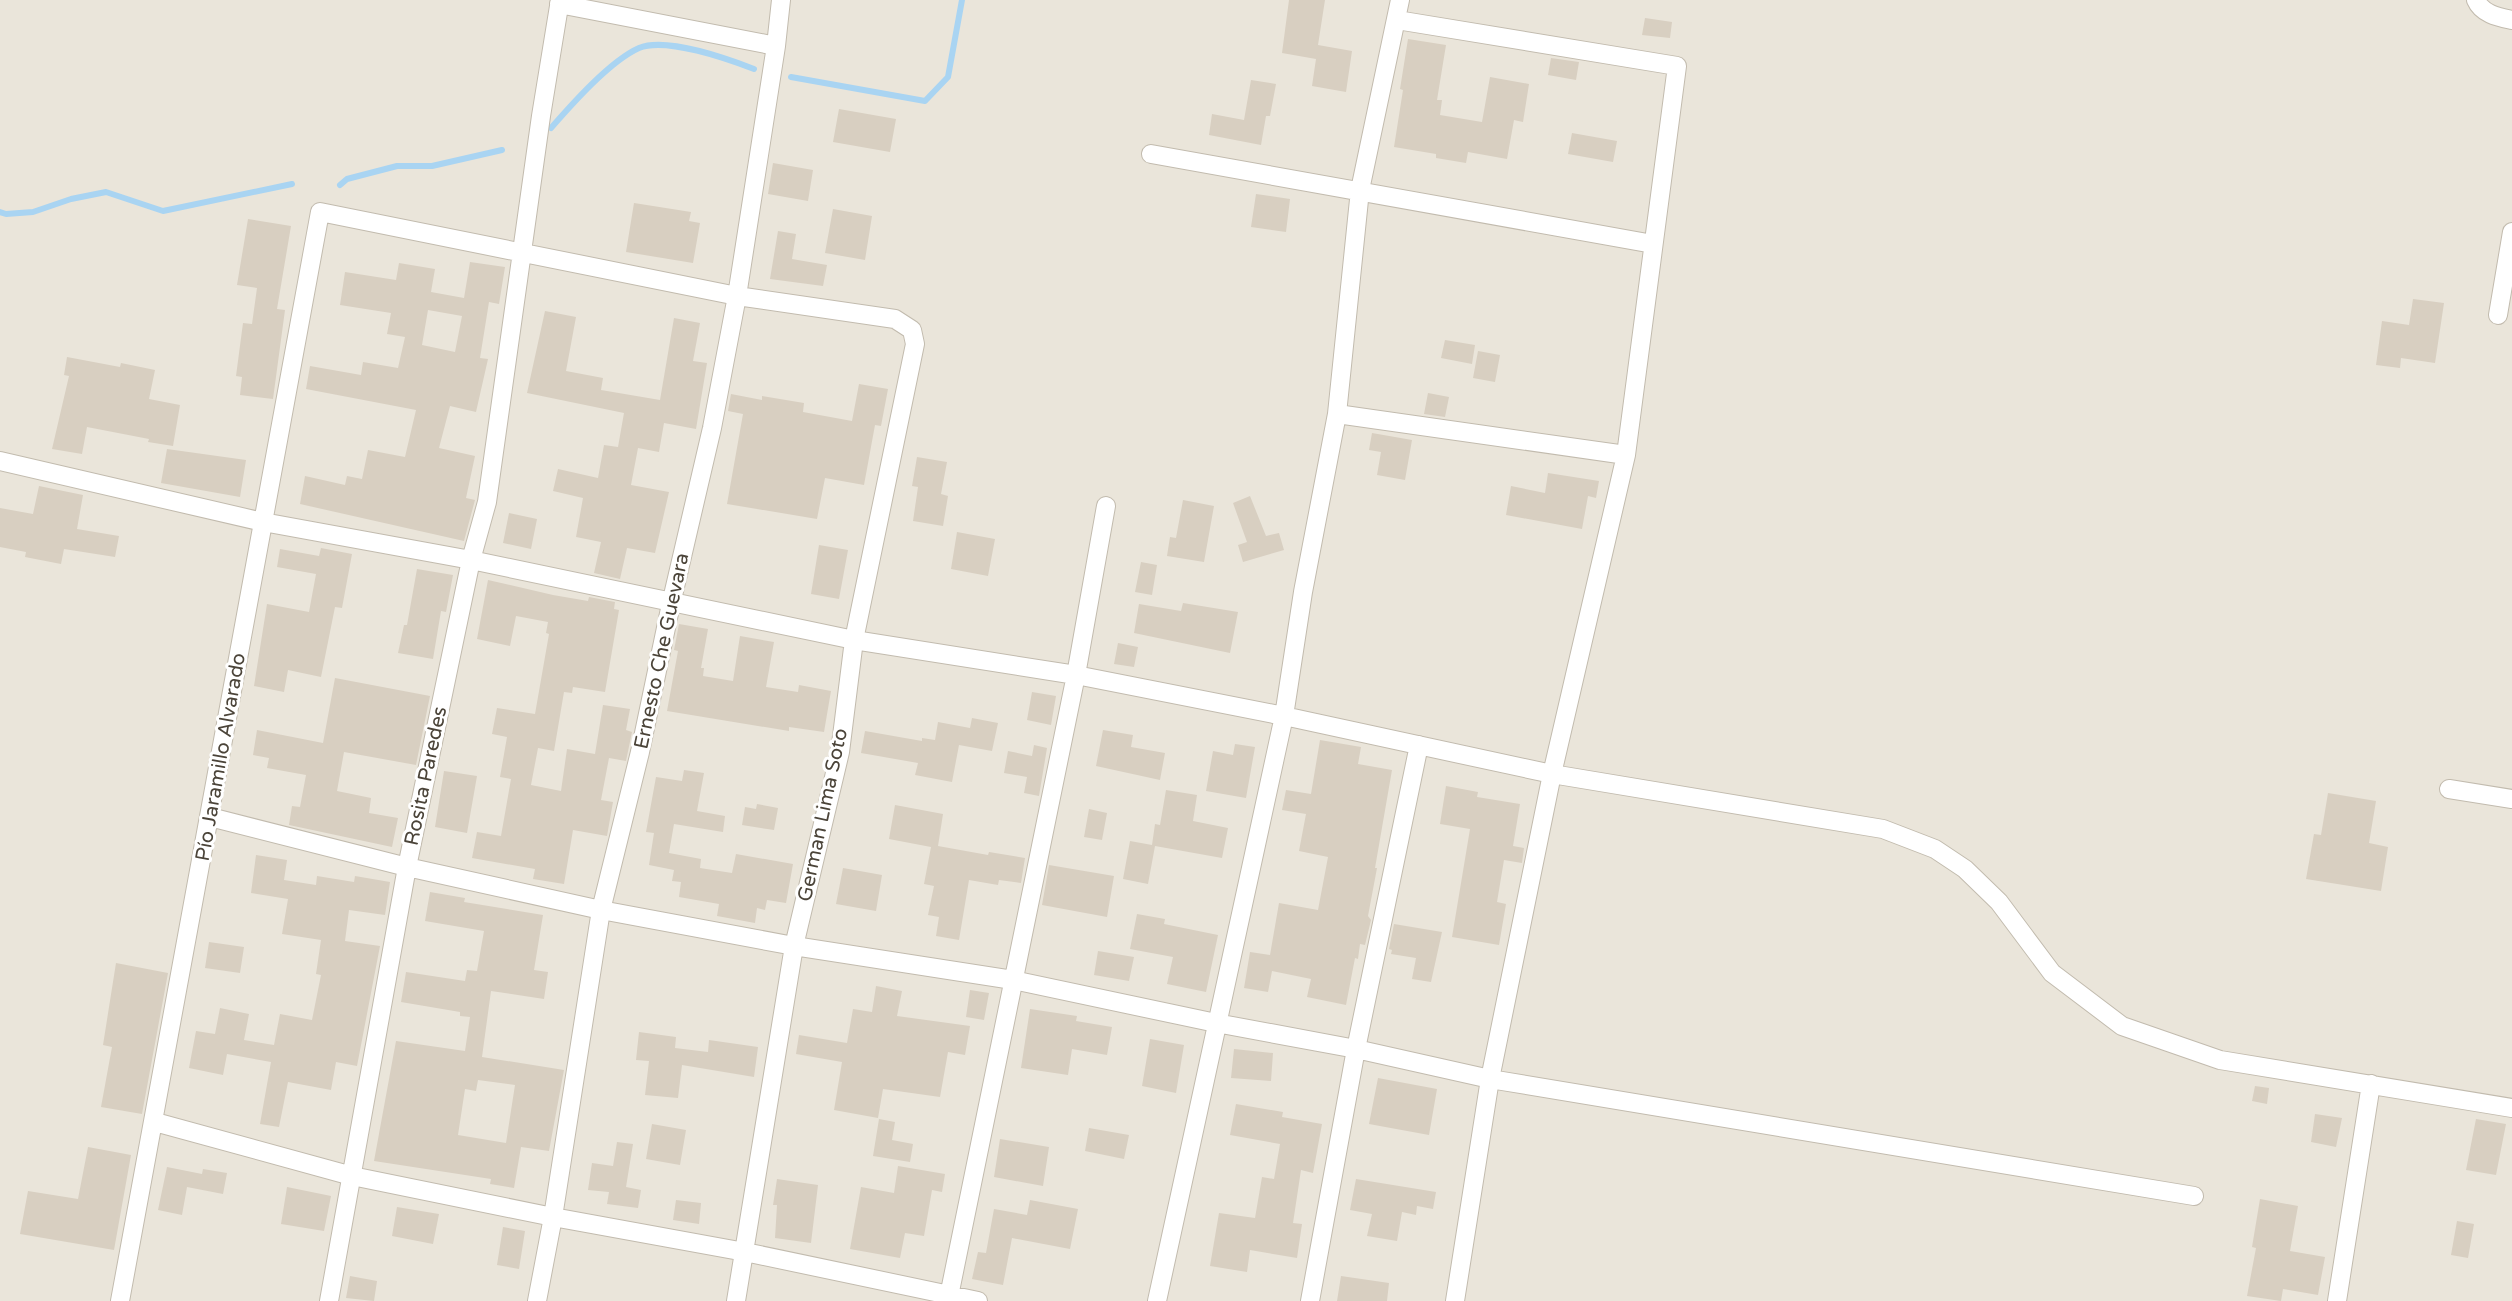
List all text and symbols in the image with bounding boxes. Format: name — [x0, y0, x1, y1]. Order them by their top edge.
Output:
street label: Ernesto Che Guevara — [629, 551, 695, 751]
street label: Pío Jaramillo Alvarado — [191, 651, 251, 863]
street label: Rosita Paredes — [400, 704, 452, 848]
street label: German Lima Soto — [793, 726, 853, 904]

